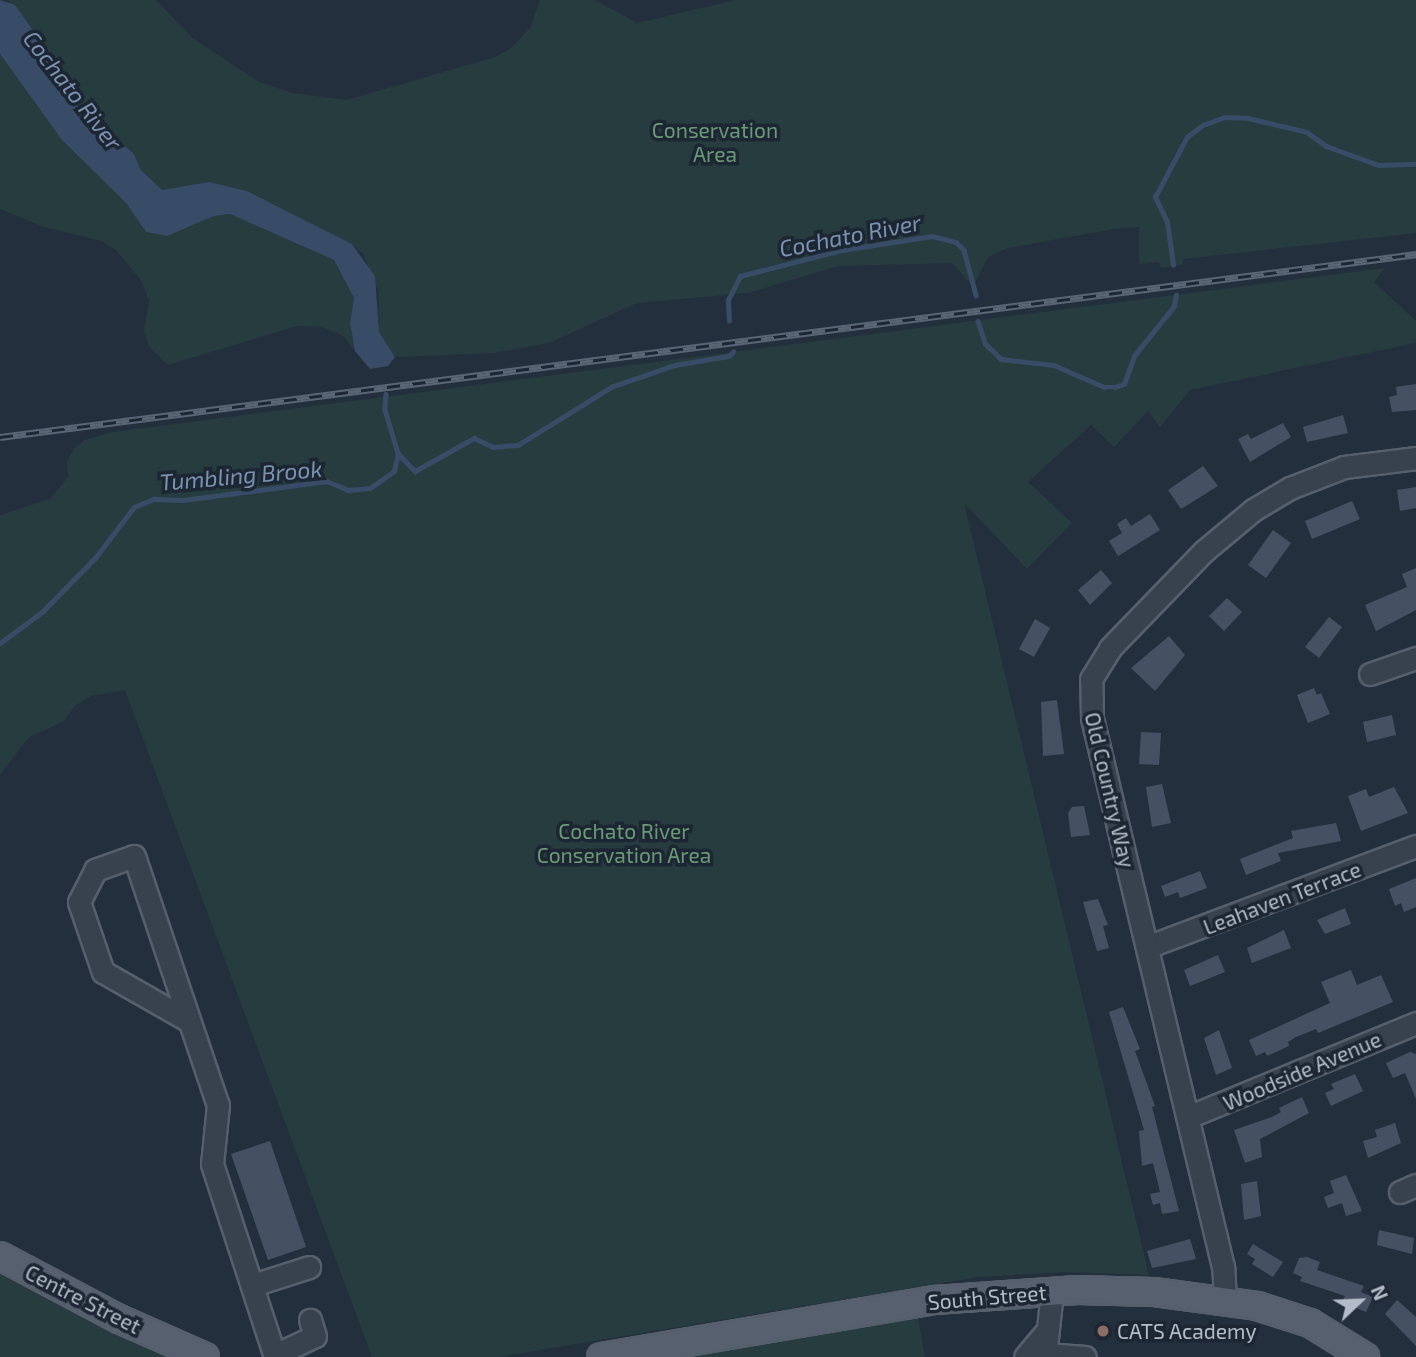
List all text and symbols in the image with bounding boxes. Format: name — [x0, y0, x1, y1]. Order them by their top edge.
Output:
water label: Cochato River — [18, 25, 128, 155]
park label: Conservation Area — [652, 117, 778, 167]
water label: Cochato River — [777, 208, 923, 262]
water label: Tumbling Brook — [159, 454, 323, 496]
street label: Old Country Way — [1080, 709, 1140, 871]
park label: Cochato River Conservation Area — [536, 818, 712, 868]
street label: Leahaven Terrace — [1199, 856, 1365, 940]
street label: Woodside Avenue — [1219, 1026, 1385, 1116]
street label: Centre Street — [21, 1259, 145, 1339]
north arrow — [1325, 1266, 1395, 1336]
street label: South Street — [927, 1279, 1047, 1315]
text: N — [1367, 1282, 1393, 1303]
place label: CATS Academy — [1117, 1318, 1257, 1344]
marker: CATS Academy — [1095, 1323, 1111, 1339]

